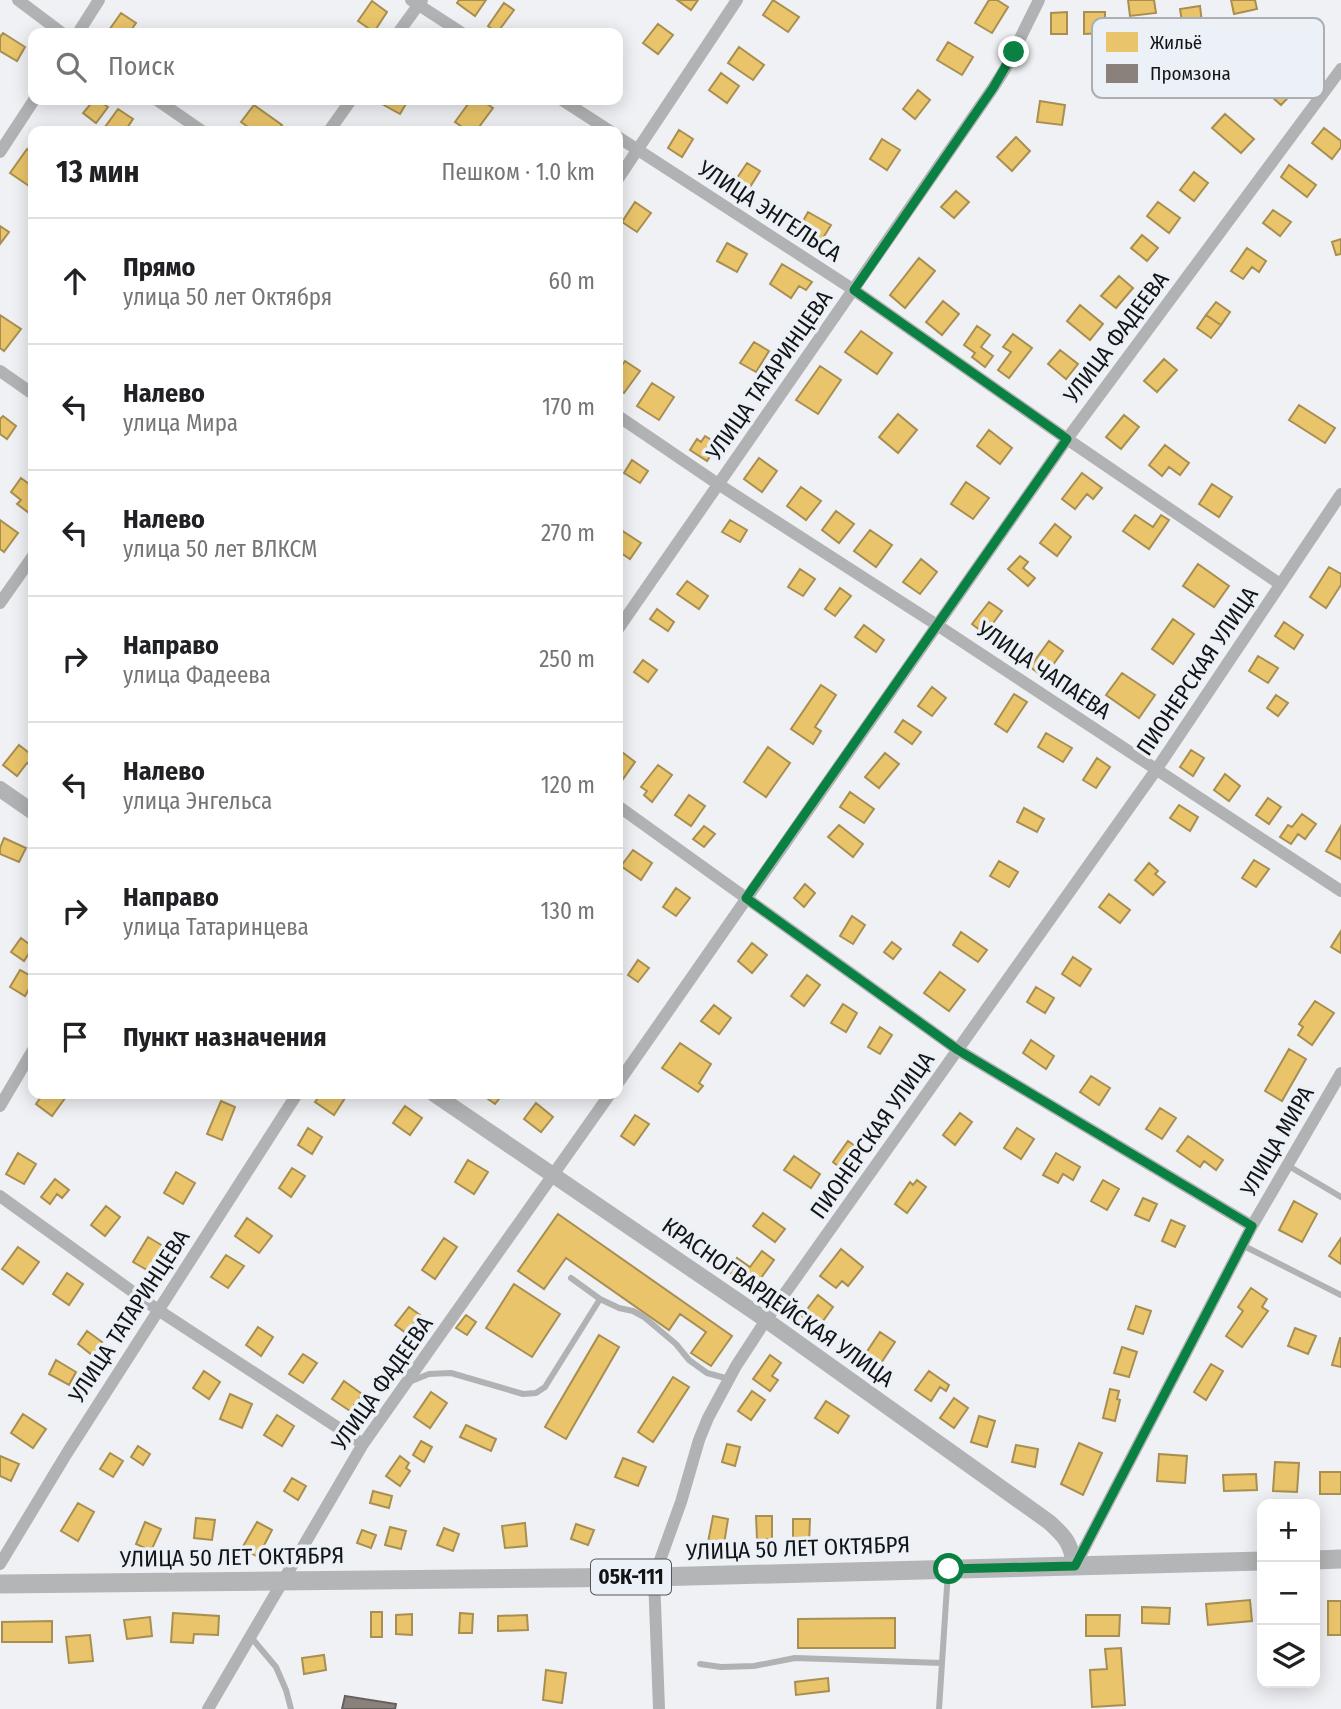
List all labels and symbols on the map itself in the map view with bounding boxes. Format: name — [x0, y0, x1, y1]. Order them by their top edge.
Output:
legend — [1092, 18, 1324, 98]
text: Жильё — [1150, 31, 1202, 54]
route end — [998, 36, 1029, 67]
text: Промзона — [1150, 62, 1231, 85]
street label: УЛИЦА ЭНГЕЛЬСА — [692, 154, 847, 268]
street label: УЛИЦА ФАДЕЕВА — [1057, 266, 1175, 409]
street label: УЛИЦА ТАТАРИНЦЕВА — [699, 285, 838, 466]
street label: ПИОНЕРСКАЯ УЛИЦА — [1130, 581, 1264, 761]
street label: УЛИЦА ЧАПАЕВА — [971, 614, 1116, 725]
street label: ПИОНЕРСКАЯ УЛИЦА — [804, 1046, 940, 1224]
street label: УЛИЦА МИРА — [1234, 1081, 1320, 1202]
street label: КРАСНОГВАРДЕЙСКАЯ УЛИЦА — [657, 1211, 899, 1393]
street label: УЛИЦА ТАТАРИНЦЕВА — [62, 1224, 195, 1409]
street label: УЛИЦА ФАДЕЕВА — [325, 1311, 439, 1456]
street label: УЛИЦА 50 ЛЕТ ОКТЯБРЯ — [684, 1530, 911, 1566]
street label: УЛИЦА 50 ЛЕТ ОКТЯБРЯ — [119, 1541, 344, 1573]
route start — [933, 1553, 964, 1584]
road number: 05К-111 — [591, 1560, 671, 1594]

